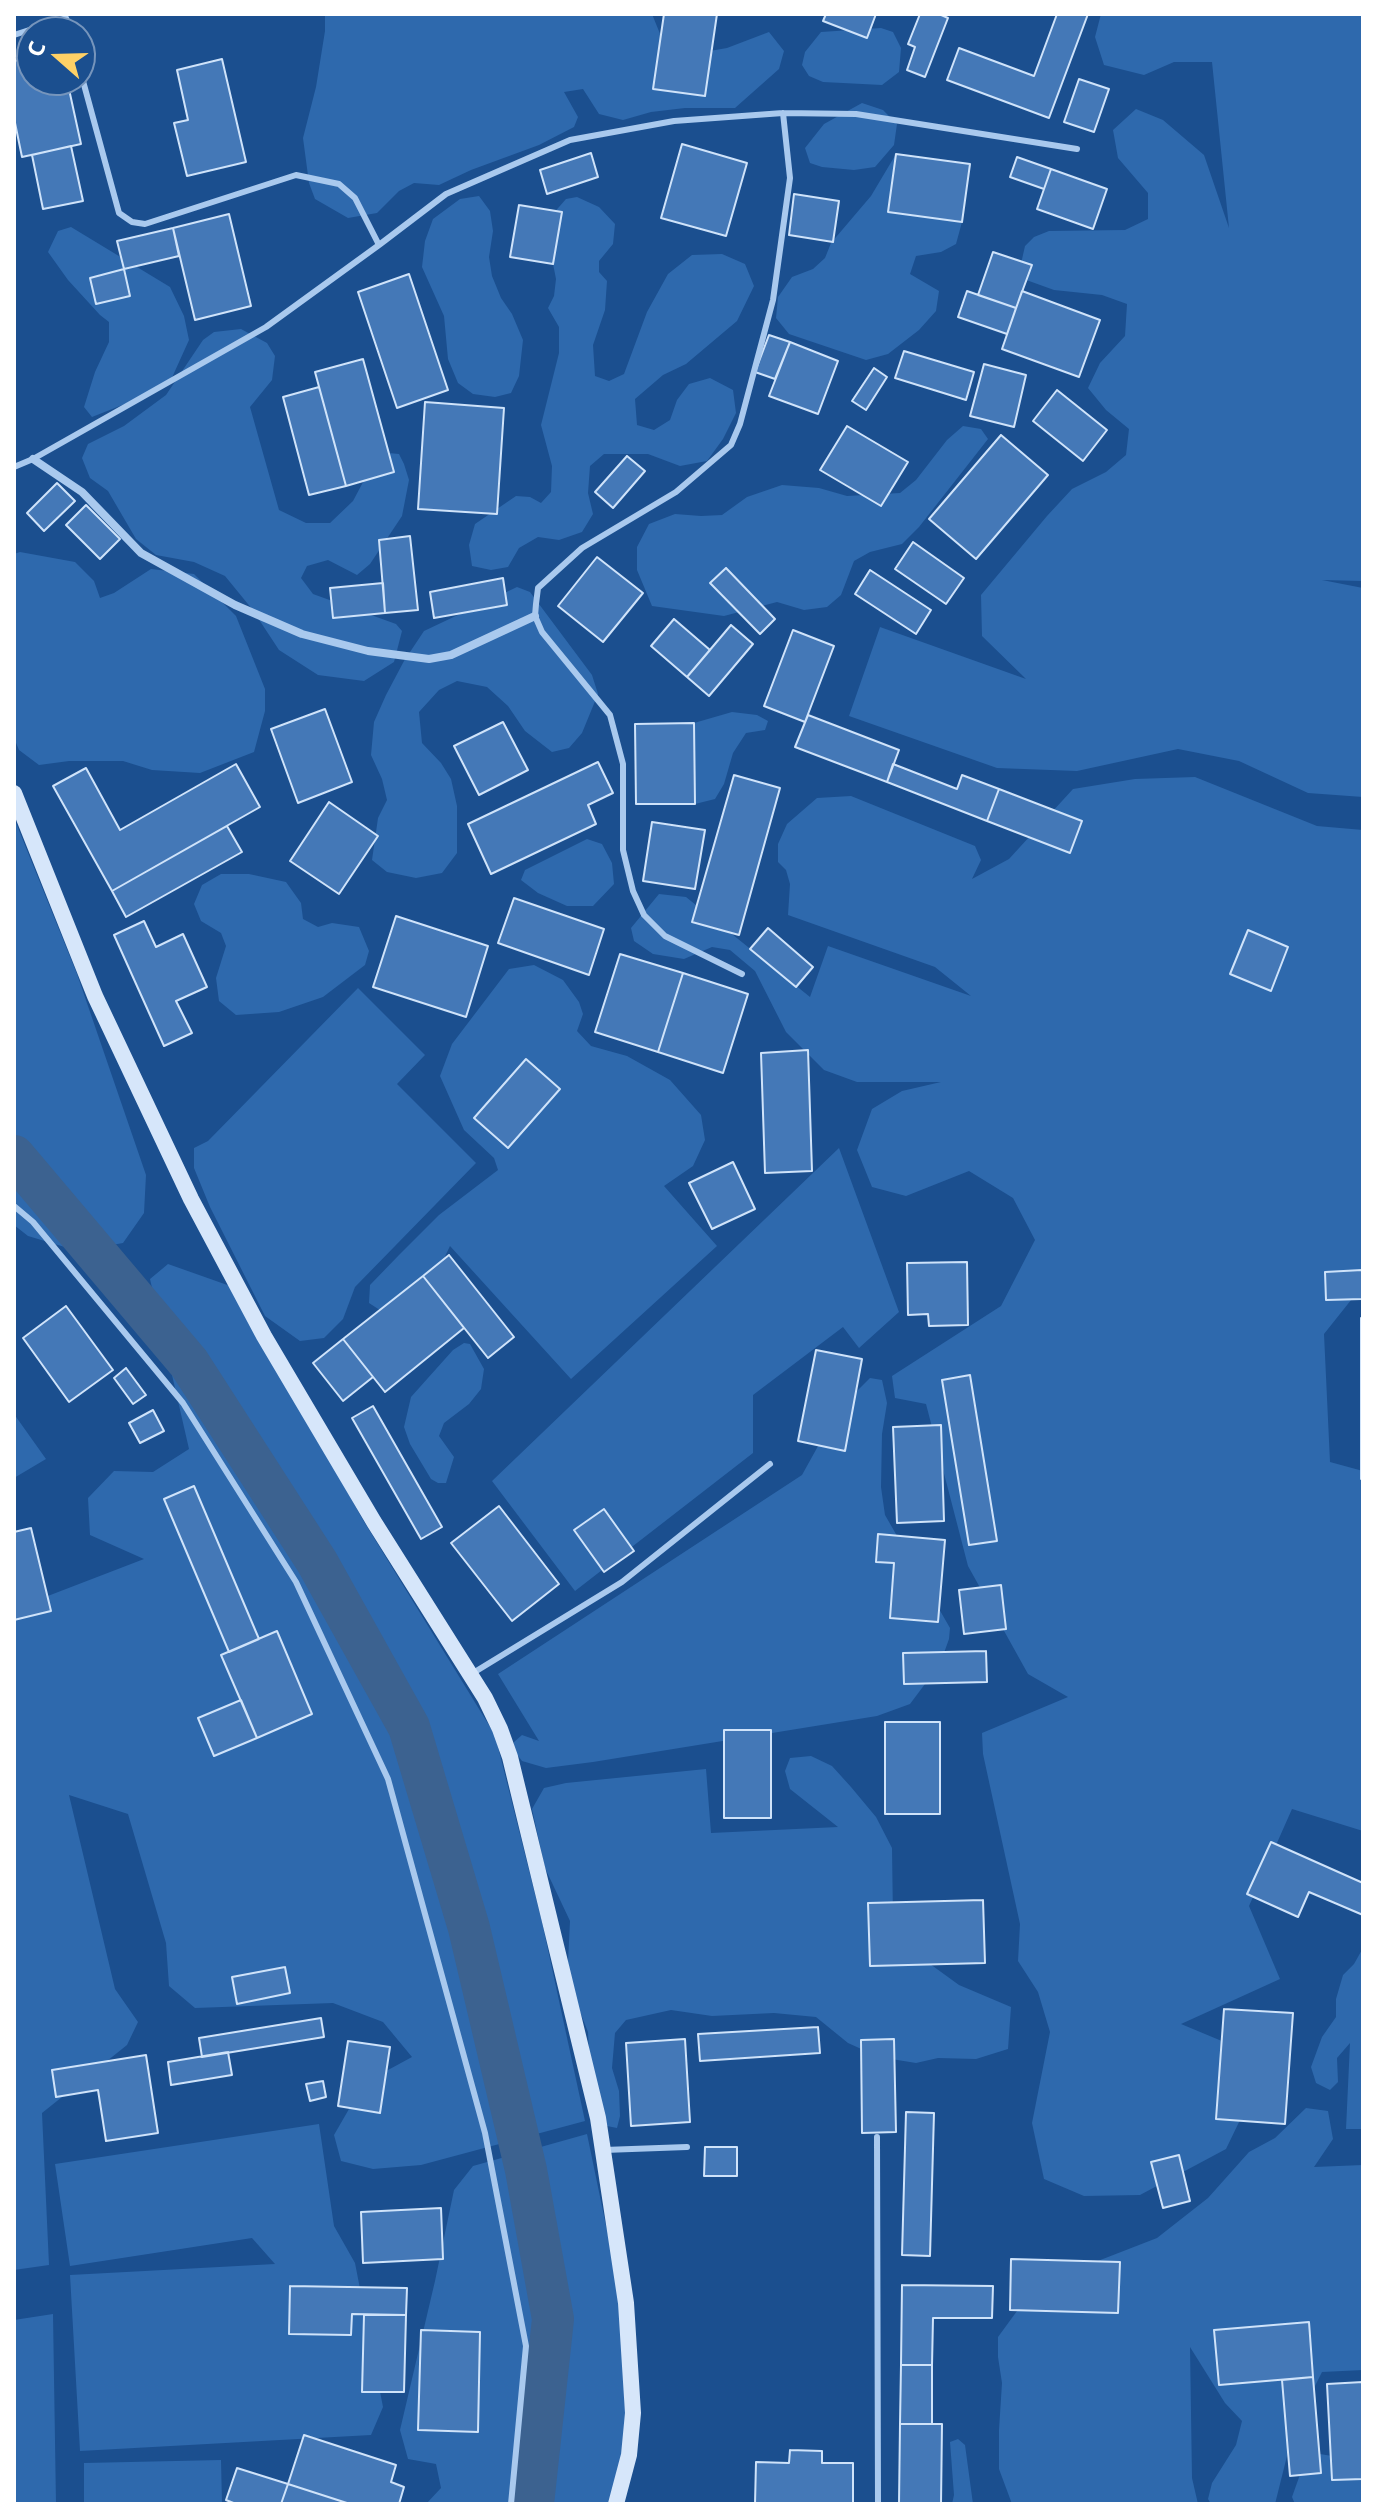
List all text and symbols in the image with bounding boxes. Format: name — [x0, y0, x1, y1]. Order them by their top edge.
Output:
north arrow — [16, 16, 96, 96]
text: С — [19, 37, 52, 60]

